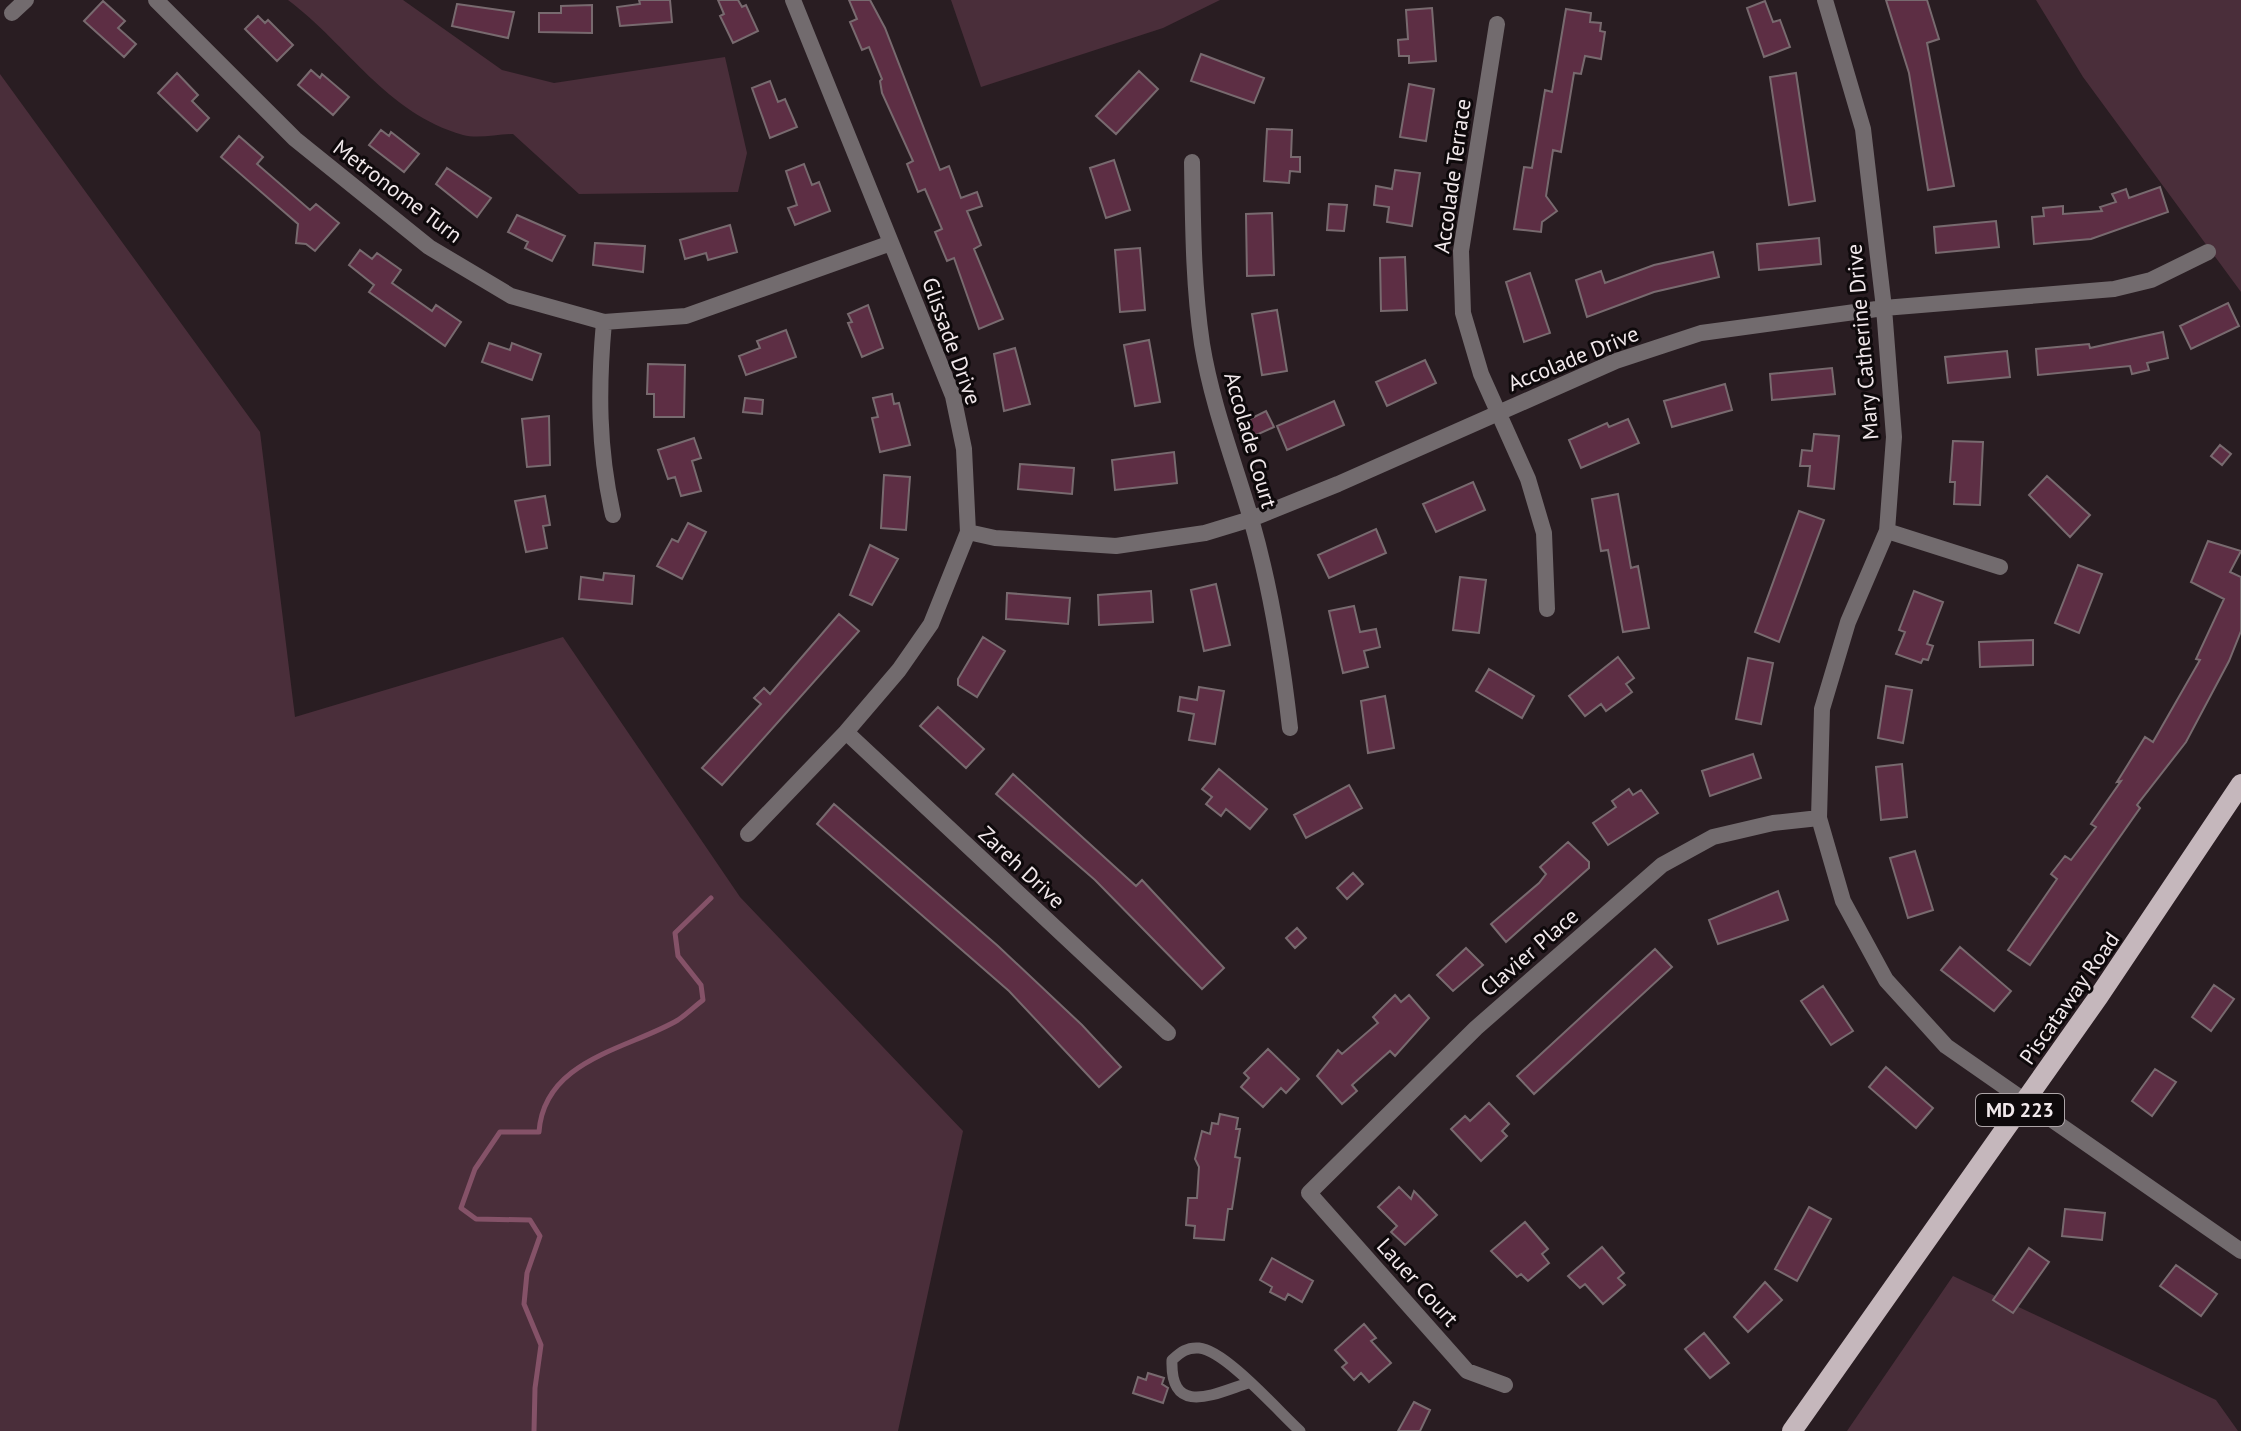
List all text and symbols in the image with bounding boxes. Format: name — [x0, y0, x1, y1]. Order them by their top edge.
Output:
street label: Accolade Terrace — [1427, 97, 1477, 255]
street label: Metronome Turn — [328, 133, 468, 249]
street label: Mary Catherine Drive — [1839, 243, 1885, 441]
street label: Glissade Drive — [916, 274, 988, 408]
street label: Accolade Drive — [1503, 319, 1643, 397]
street label: Accolade Court — [1218, 369, 1284, 512]
street label: Zareh Drive — [973, 820, 1071, 914]
street label: Clavier Place — [1474, 902, 1584, 1002]
street label: Piscataway Road — [2013, 926, 2125, 1070]
road number: MD 223 — [1976, 1094, 2064, 1126]
street label: Lauer Court — [1371, 1232, 1465, 1332]

